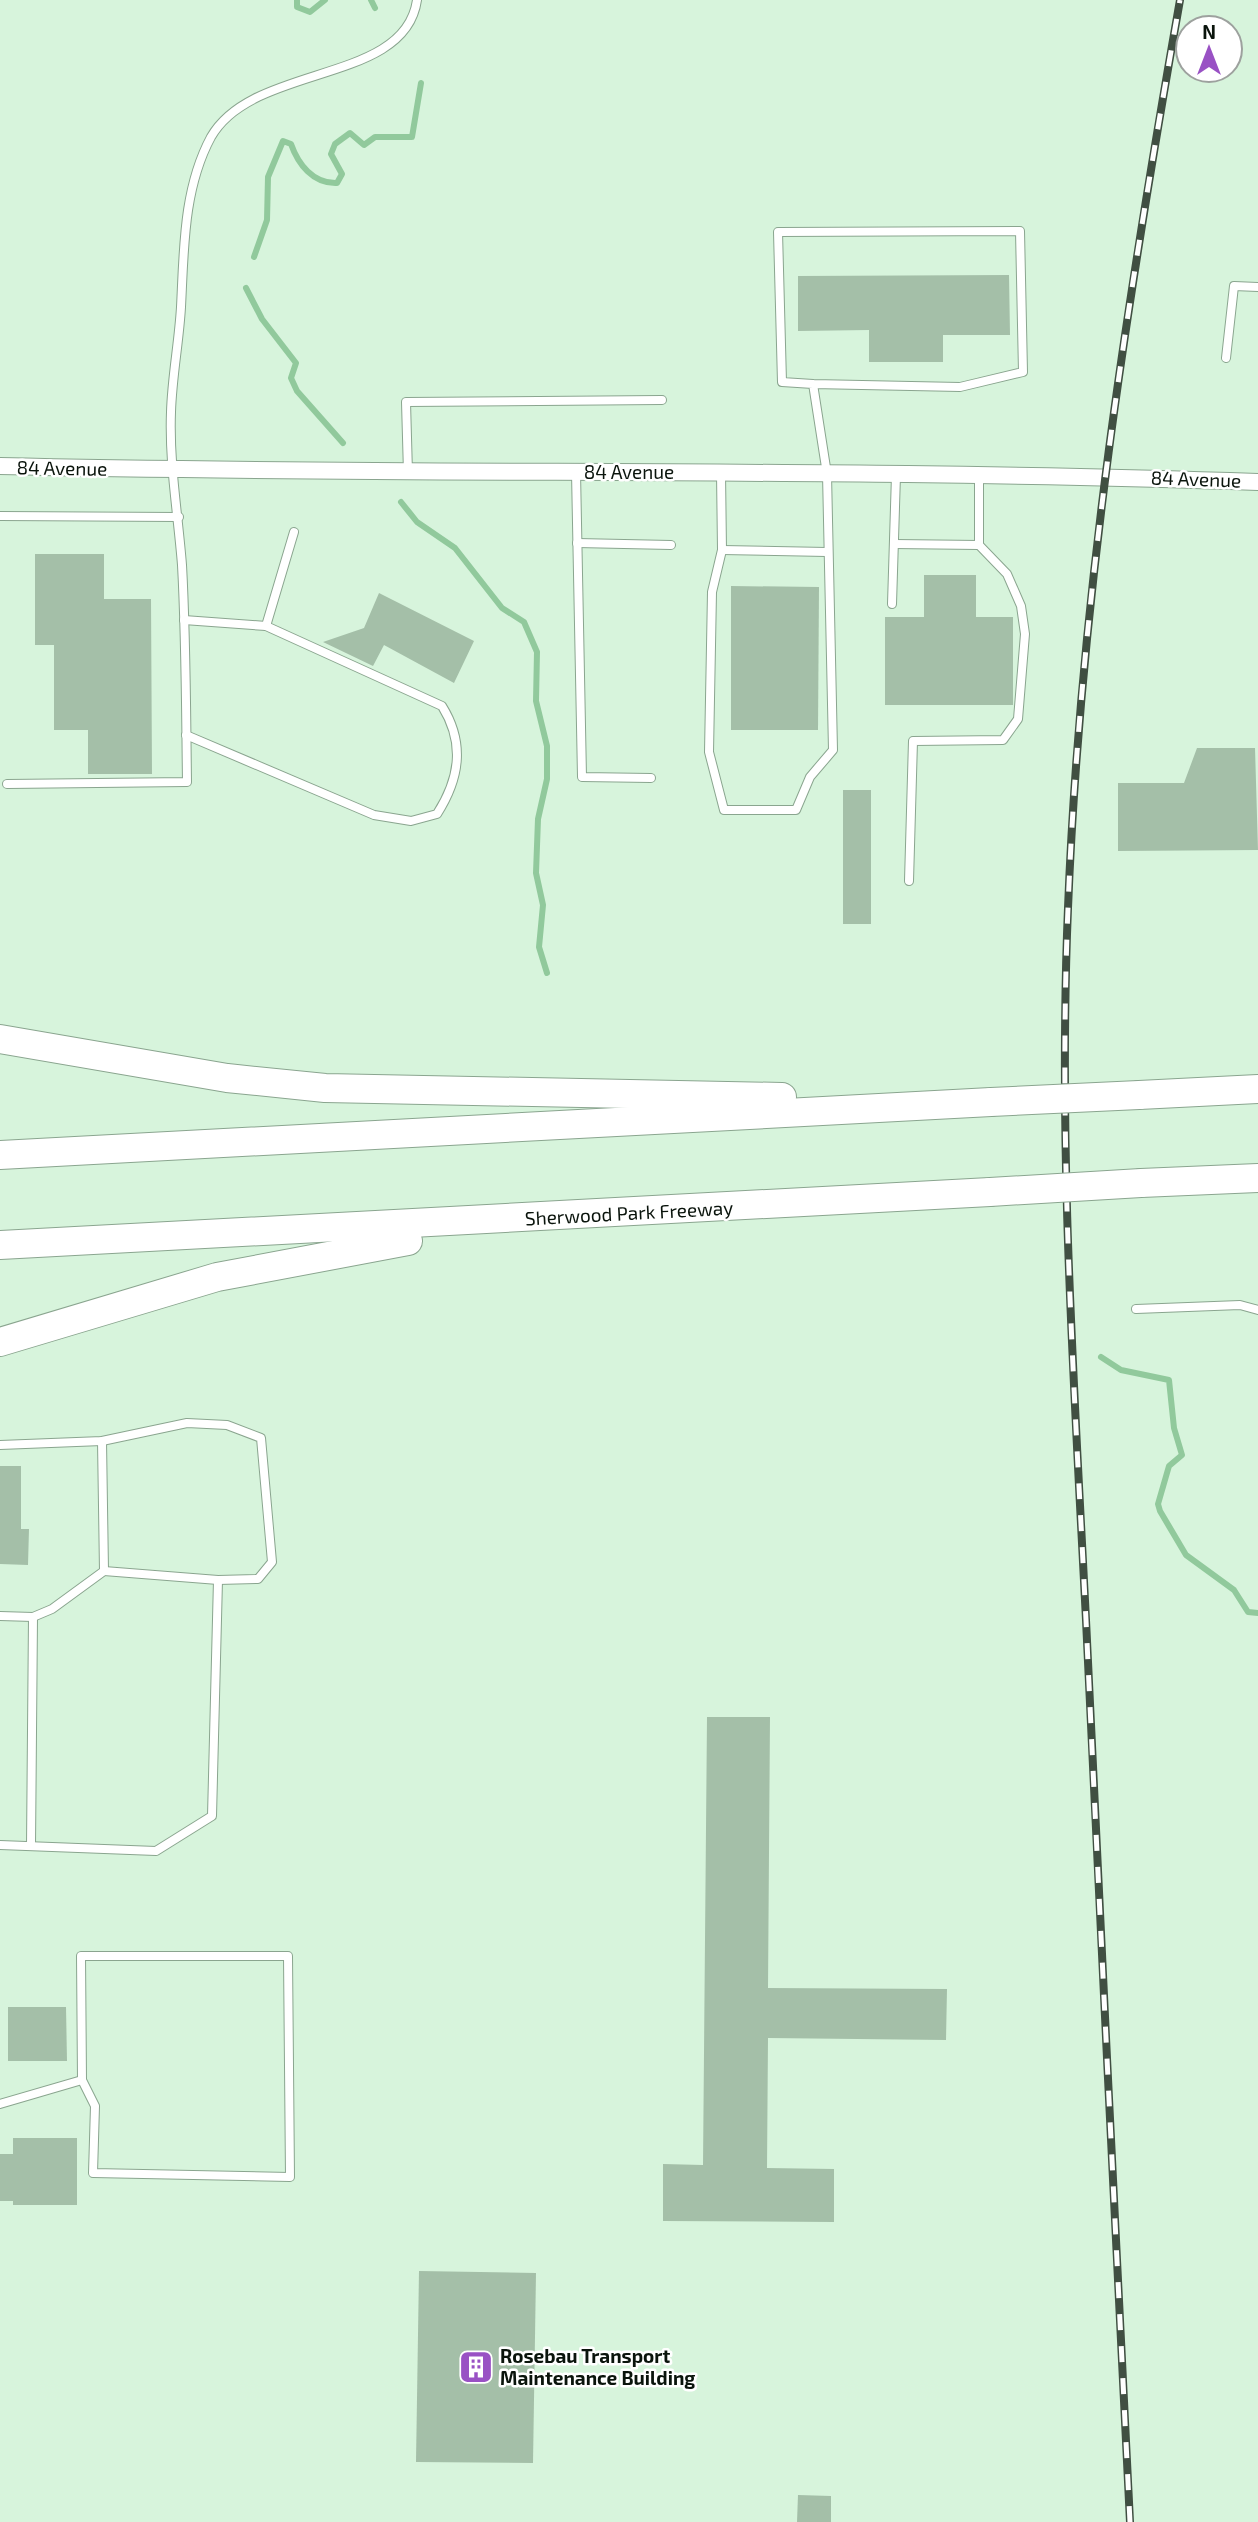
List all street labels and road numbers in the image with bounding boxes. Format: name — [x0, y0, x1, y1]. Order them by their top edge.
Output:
street label: 84 Avenue — [16, 455, 108, 480]
street label: 84 Avenue — [584, 460, 674, 483]
street label: 84 Avenue — [1150, 465, 1242, 492]
street label: Sherwood Park Freeway — [524, 1196, 734, 1229]

